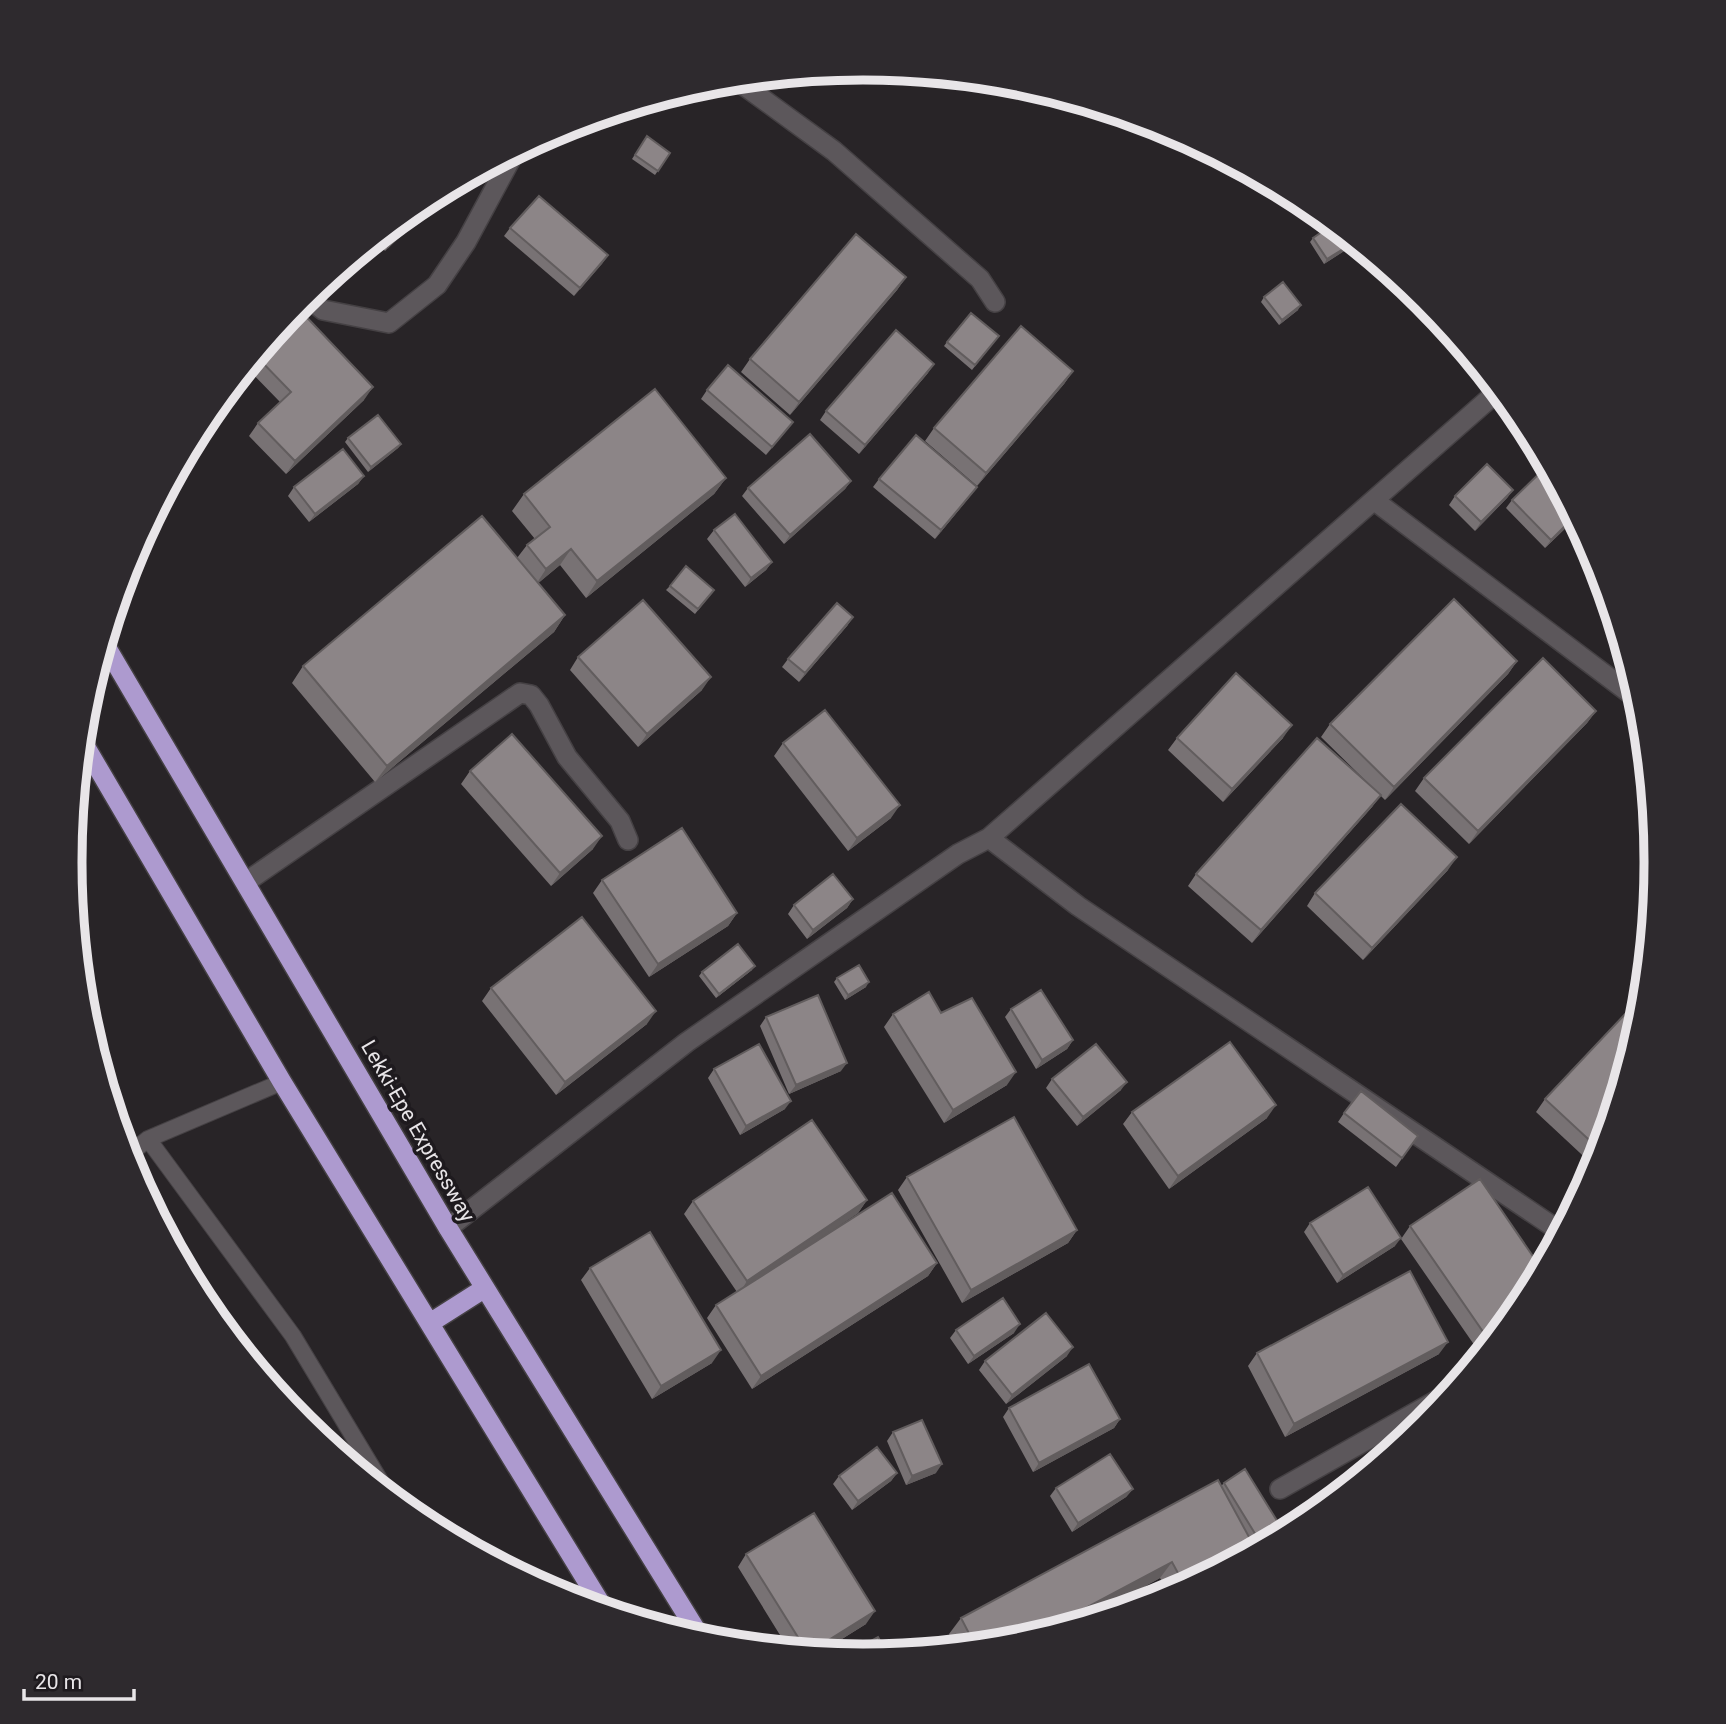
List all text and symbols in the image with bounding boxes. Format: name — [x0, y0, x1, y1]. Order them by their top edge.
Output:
street label: Lekki-Epe Expressway — [356, 1036, 480, 1226]
scale bar — [24, 1658, 135, 1702]
text: 20 m — [35, 1670, 82, 1694]

